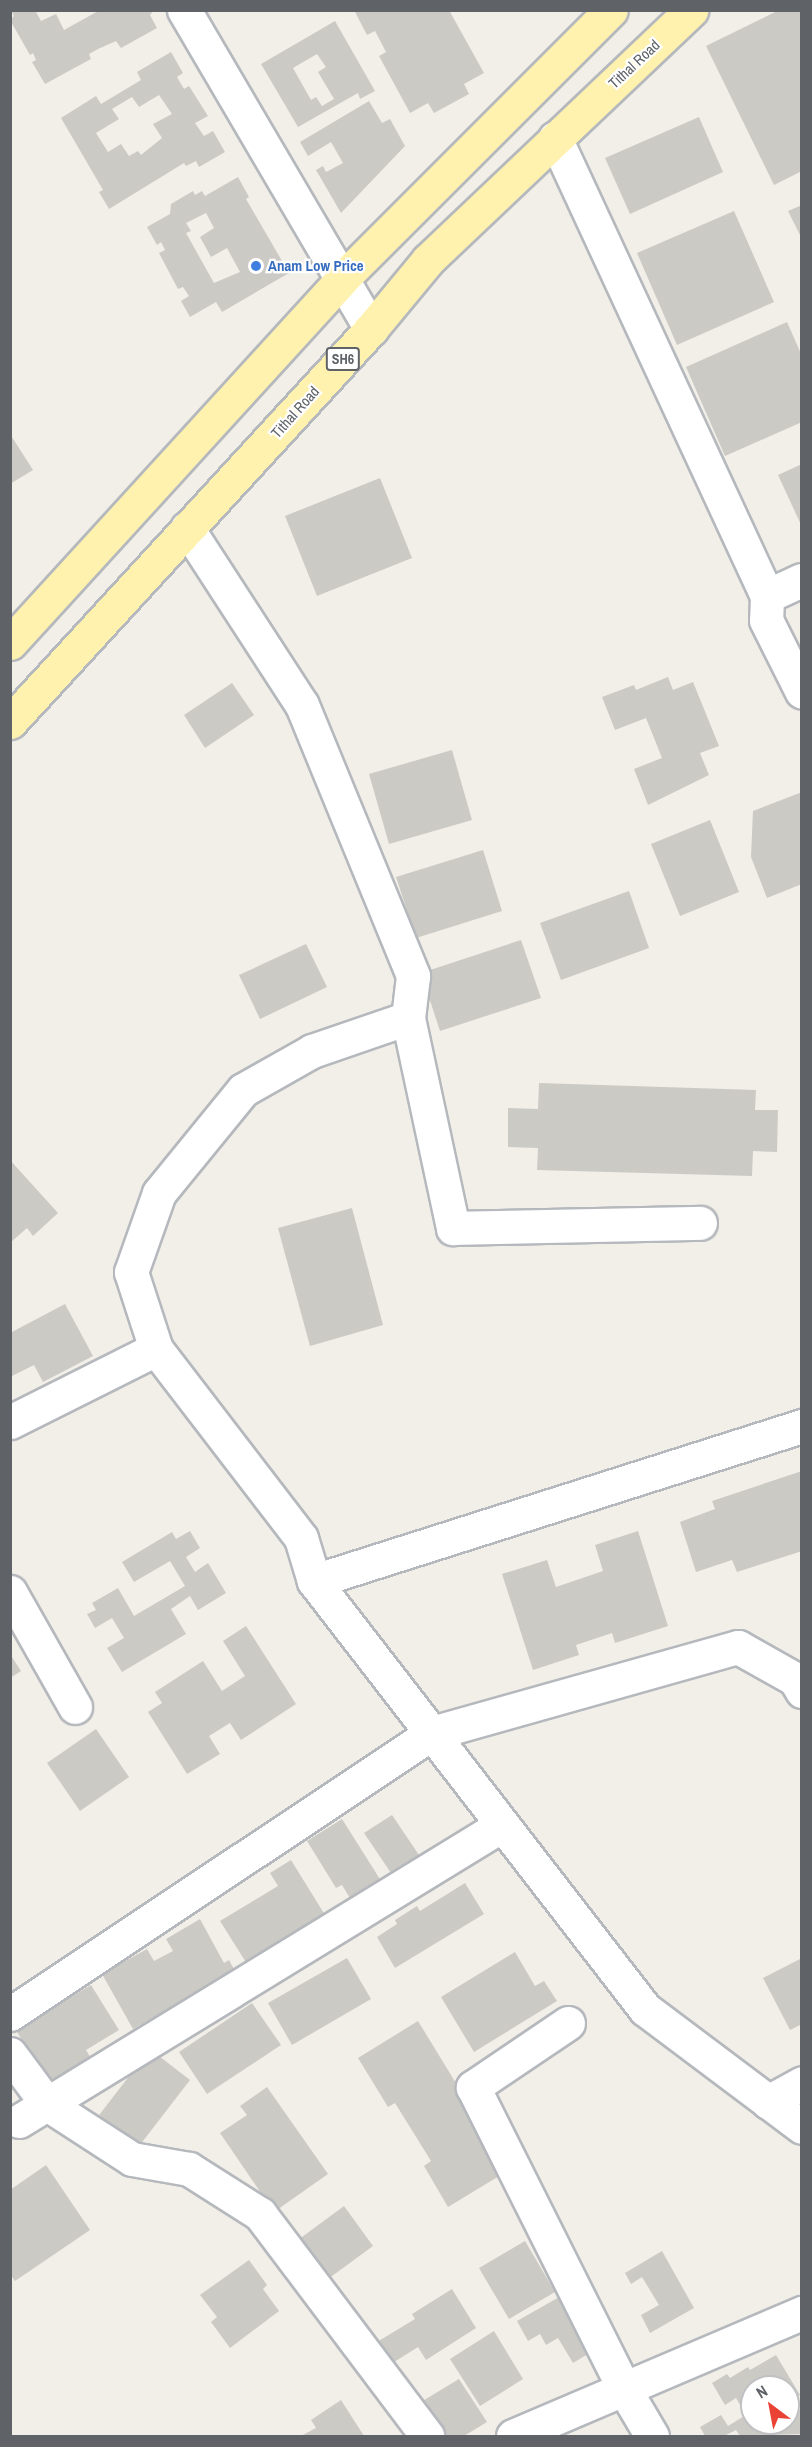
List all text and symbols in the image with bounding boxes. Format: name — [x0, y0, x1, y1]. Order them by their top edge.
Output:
street label: Tithal Road — [605, 36, 663, 92]
place label: Anam Low Price — [268, 257, 364, 275]
marker: Anam Low Price — [249, 259, 263, 273]
road number: SH6 — [325, 348, 361, 370]
street label: Tithal Road — [267, 382, 323, 442]
north arrow — [740, 2375, 800, 2435]
text: N — [752, 2380, 771, 2403]

